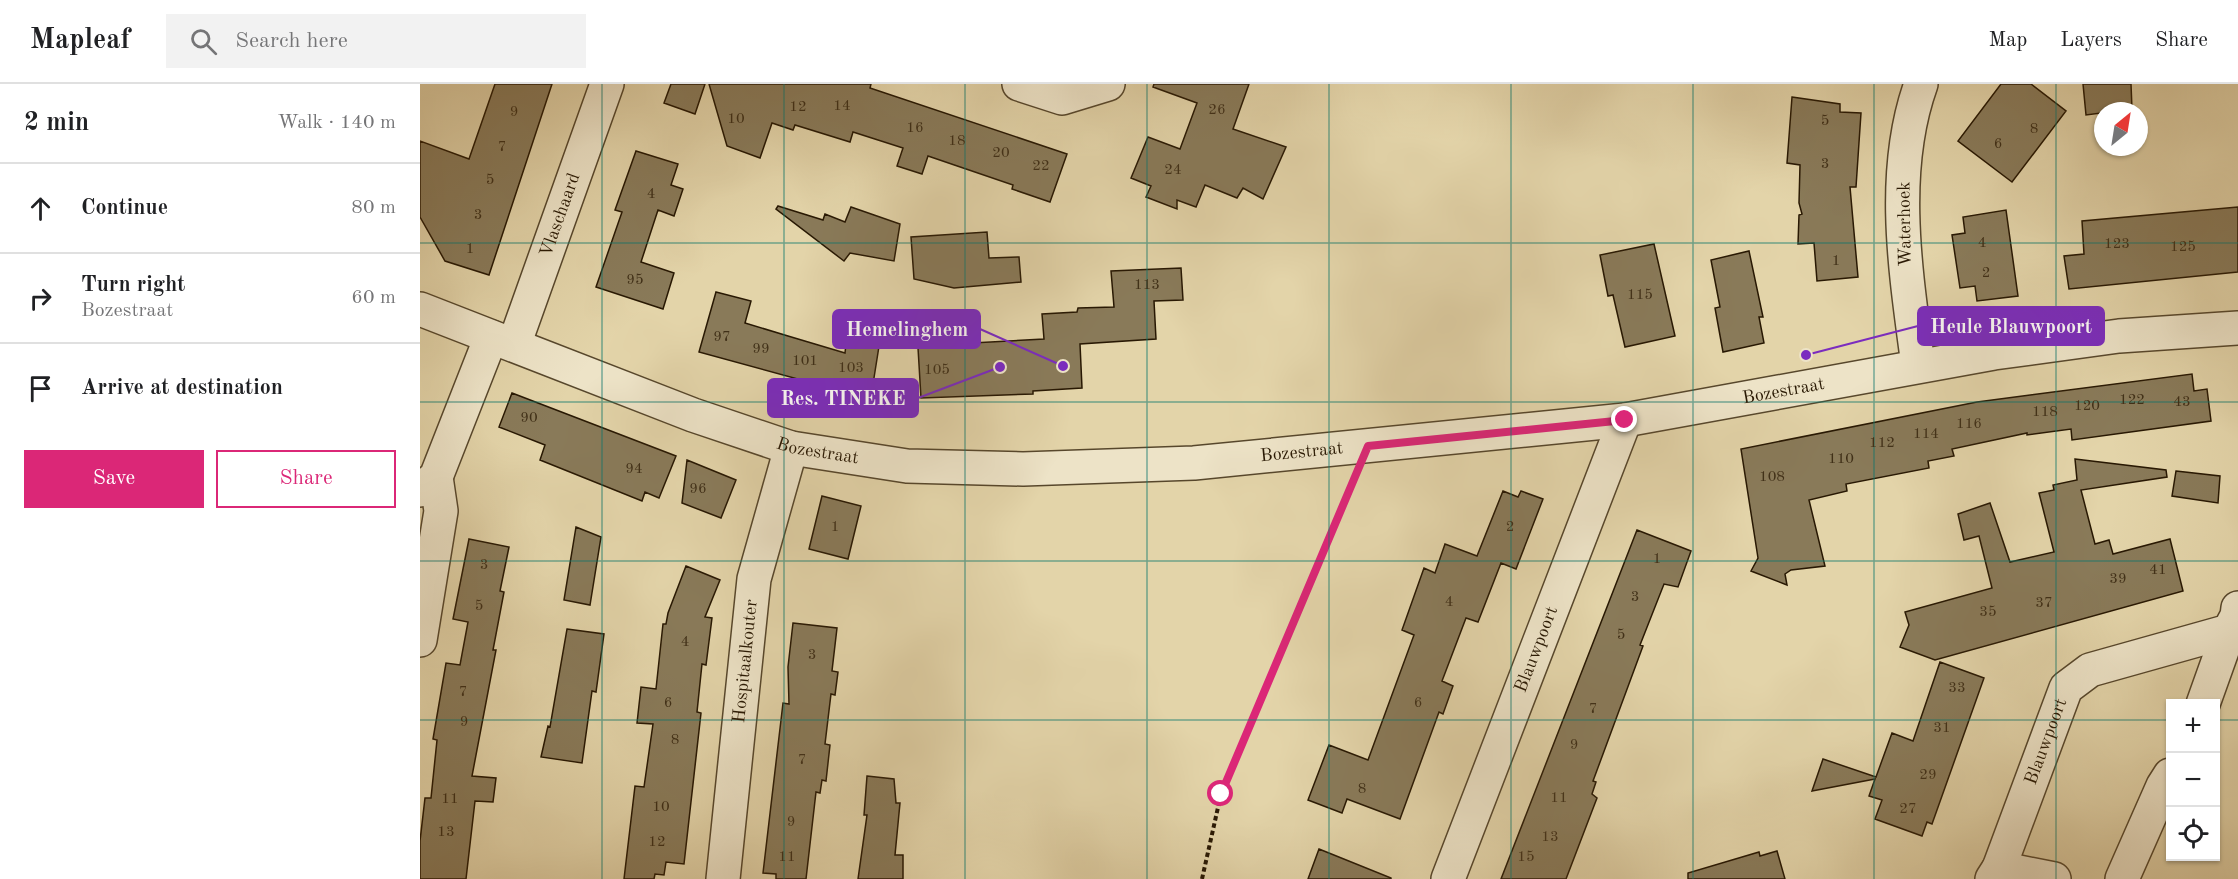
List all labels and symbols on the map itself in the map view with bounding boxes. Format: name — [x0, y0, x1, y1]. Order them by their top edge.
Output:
house number: 14 — [833, 99, 851, 114]
house number: 12 — [789, 100, 807, 115]
north arrow — [2094, 102, 2148, 156]
house number: 26 — [1208, 103, 1226, 118]
house number: 9 — [510, 105, 518, 120]
house number: 10 — [727, 112, 745, 127]
house number: 5 — [1821, 114, 1829, 129]
house number: 16 — [906, 121, 924, 136]
house number: 8 — [2030, 122, 2038, 137]
house number: 18 — [948, 134, 966, 149]
house number: 6 — [1994, 137, 2002, 152]
house number: 7 — [498, 140, 506, 155]
house number: 20 — [992, 146, 1010, 161]
house number: 3 — [1821, 157, 1829, 172]
house number: 22 — [1032, 159, 1050, 174]
house number: 24 — [1164, 163, 1182, 178]
street label: Vlaschaard — [537, 171, 584, 259]
house number: 5 — [486, 173, 494, 188]
street label: Waterhoek — [1895, 181, 1915, 267]
house number: 4 — [647, 187, 655, 202]
house number: 3 — [474, 208, 482, 223]
house number: 4 — [1978, 236, 1986, 251]
house number: 123 — [2104, 237, 2130, 252]
house number: 125 — [2170, 240, 2196, 255]
house number: 1 — [466, 242, 474, 257]
house number: 1 — [1832, 254, 1840, 269]
house number: 2 — [1982, 266, 1990, 281]
house number: 95 — [626, 273, 644, 288]
house number: 113 — [1134, 278, 1160, 293]
house number: 115 — [1627, 288, 1653, 303]
callout: Heule Blauwpoort — [1918, 307, 2104, 345]
callout: Hemelinghem — [833, 310, 980, 348]
text: Heule Blauwpoort — [1930, 318, 2092, 338]
text: Hemelinghem — [846, 321, 968, 341]
house number: 97 — [713, 330, 731, 345]
house number: 99 — [752, 342, 770, 357]
house number: 101 — [792, 354, 818, 369]
house number: 103 — [838, 361, 864, 376]
house number: 105 — [924, 363, 950, 378]
street label: Bozestraat — [1741, 375, 1826, 408]
callout: Res. TINEKE — [768, 379, 918, 417]
text: Res. TINEKE — [780, 390, 906, 410]
house number: 122 — [2119, 393, 2145, 408]
house number: 43 — [2173, 395, 2191, 410]
house number: 120 — [2074, 399, 2100, 414]
house number: 118 — [2032, 405, 2058, 420]
route end — [1611, 406, 1637, 432]
house number: 90 — [520, 411, 538, 426]
house number: 116 — [1956, 417, 1982, 432]
house number: 114 — [1913, 427, 1939, 442]
street label: Bozestraat — [774, 435, 860, 467]
house number: 112 — [1869, 436, 1895, 451]
street label: Bozestraat — [1259, 439, 1344, 465]
house number: 110 — [1828, 452, 1854, 467]
house number: 94 — [625, 462, 643, 477]
house number: 108 — [1759, 470, 1785, 485]
house number: 96 — [689, 482, 707, 497]
house number: 1 — [831, 520, 839, 535]
house number: 2 — [1506, 520, 1514, 535]
house number: 1 — [1653, 552, 1661, 567]
house number: 3 — [480, 558, 488, 573]
house number: 41 — [2149, 563, 2167, 578]
house number: 39 — [2109, 572, 2127, 587]
house number: 3 — [1631, 590, 1639, 605]
house number: 4 — [1445, 595, 1453, 610]
house number: 37 — [2035, 596, 2053, 611]
street label: Hospitaalkouter — [730, 598, 761, 724]
house number: 5 — [475, 599, 483, 614]
street label: Blauwpoort — [1512, 604, 1561, 695]
house number: 35 — [1979, 605, 1997, 620]
house number: 5 — [1617, 628, 1625, 643]
house number: 4 — [681, 635, 689, 650]
house number: 3 — [808, 648, 816, 663]
house number: 33 — [1948, 681, 1966, 696]
house number: 7 — [459, 685, 467, 700]
house number: 6 — [664, 696, 672, 711]
house number: 6 — [1414, 696, 1422, 711]
street label: Blauwpoort — [2022, 696, 2070, 787]
house number: 7 — [1589, 702, 1597, 717]
house number: 9 — [460, 715, 468, 730]
house number: 31 — [1933, 721, 1951, 736]
house number: 8 — [671, 733, 679, 748]
house number: 9 — [1570, 738, 1578, 753]
house number: 7 — [798, 753, 806, 768]
house number: 29 — [1919, 768, 1937, 783]
route start — [1207, 780, 1233, 806]
house number: 8 — [1358, 782, 1366, 797]
house number: 11 — [1550, 791, 1568, 806]
house number: 11 — [441, 792, 459, 807]
house number: 10 — [652, 800, 670, 815]
house number: 27 — [1899, 802, 1917, 817]
house number: 9 — [787, 815, 795, 830]
house number: 13 — [437, 825, 455, 840]
house number: 13 — [1541, 830, 1559, 845]
house number: 12 — [648, 835, 666, 850]
house number: 11 — [778, 850, 796, 865]
house number: 15 — [1517, 850, 1535, 865]

